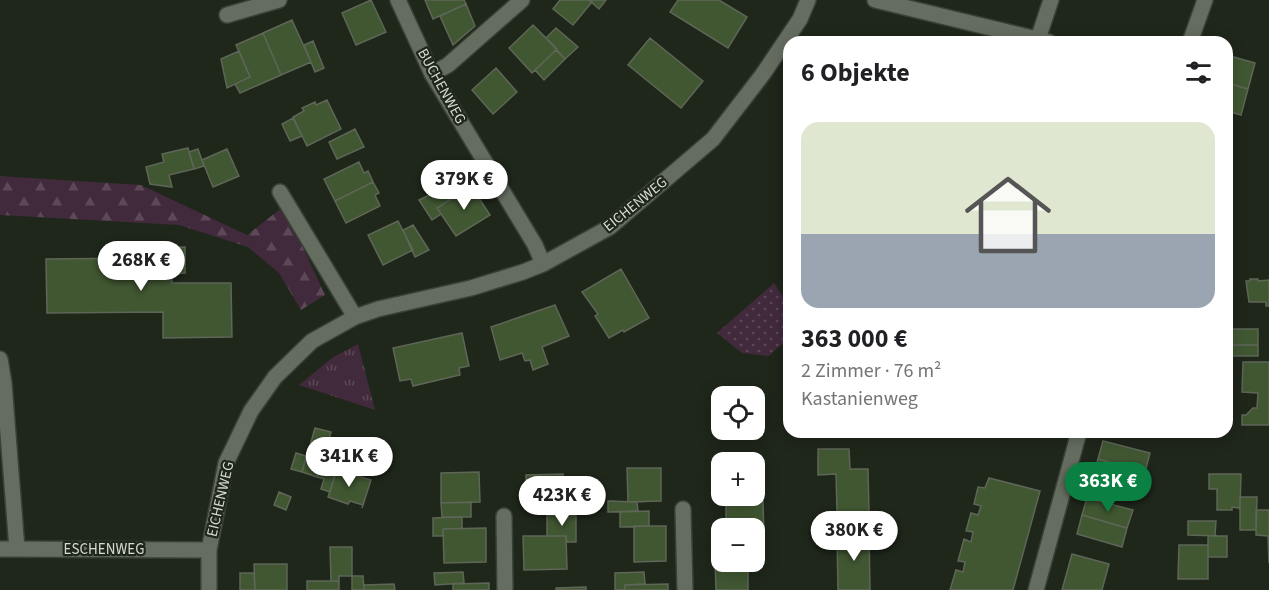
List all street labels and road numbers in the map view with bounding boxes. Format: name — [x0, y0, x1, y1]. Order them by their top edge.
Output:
street label: BUCHENWEG — [412, 45, 471, 128]
street label: EICHENWEG — [599, 172, 672, 237]
street label: EICHENWEG — [202, 459, 239, 539]
street label: ESCHENWEG — [64, 539, 144, 560]

